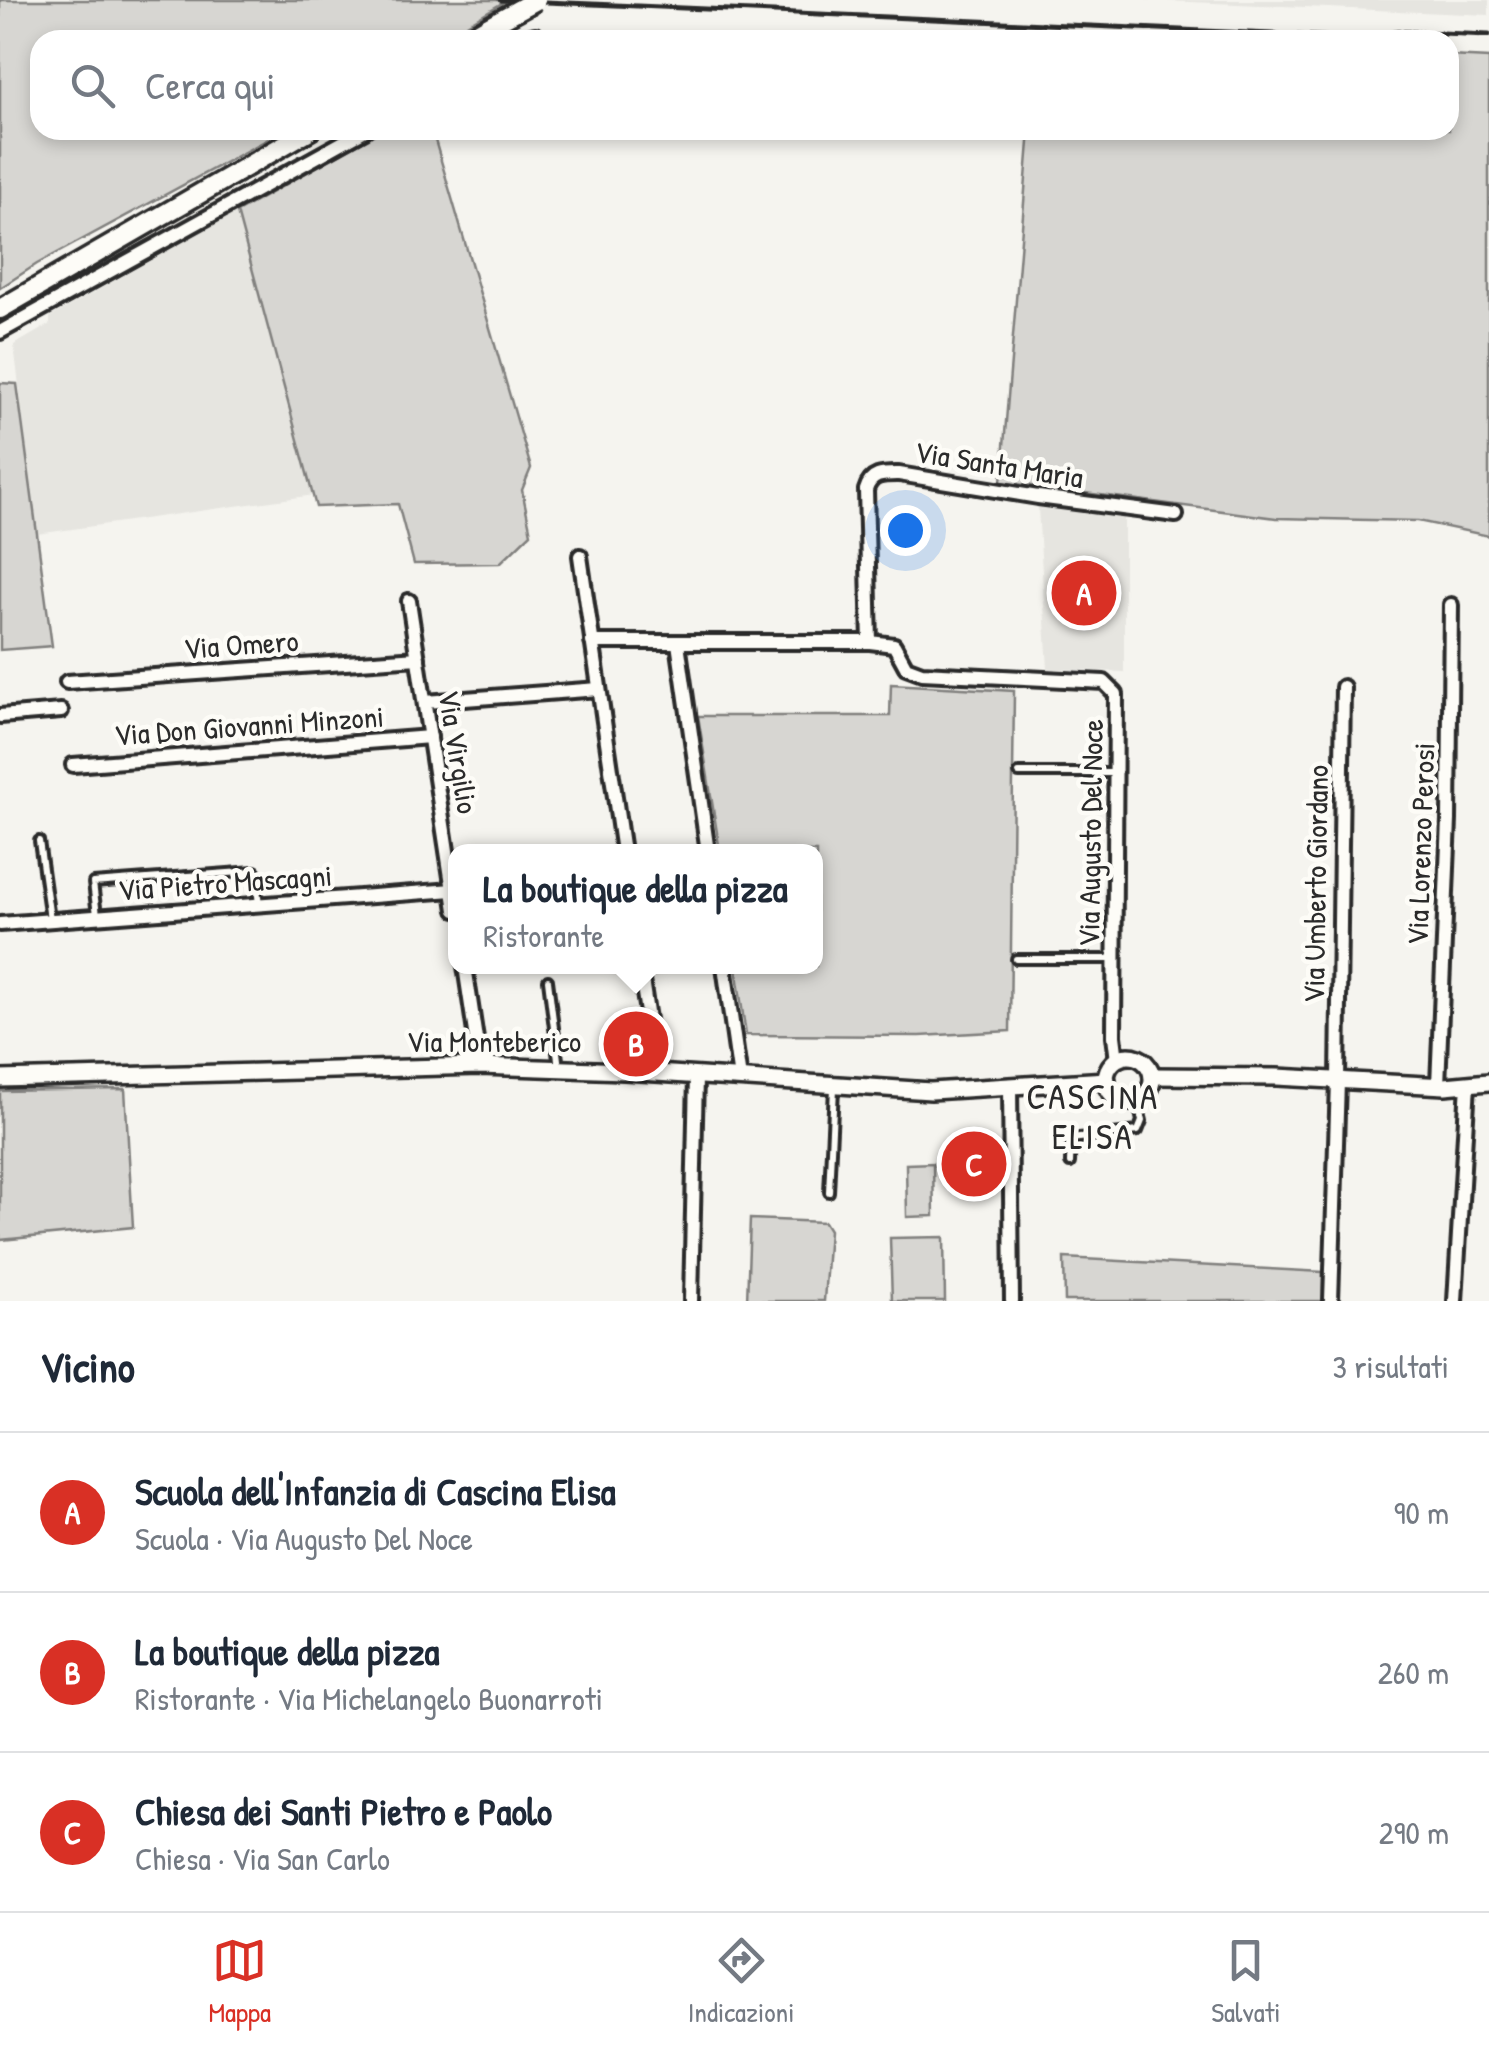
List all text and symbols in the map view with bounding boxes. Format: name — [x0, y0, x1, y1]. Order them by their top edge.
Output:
search box — [30, 30, 1459, 140]
icon: search — [65, 58, 120, 113]
text: Cerca qui — [145, 59, 275, 111]
street label: Via Santa Maria — [912, 431, 1086, 497]
your location — [880, 505, 931, 556]
pin: A — [1052, 556, 1116, 630]
street label: Via Omero — [182, 620, 300, 668]
street label: Via Virgilio — [430, 687, 488, 816]
street label: Via Don Giovanni Minzoni — [113, 696, 385, 754]
street label: Via Augusto Del Noce — [1068, 719, 1112, 947]
street label: Via Lorenzo Perosi — [1396, 742, 1444, 946]
street label: Via Umberto Giordano — [1293, 765, 1337, 1003]
popup — [448, 844, 823, 974]
street label: Via Pietro Mascagni — [117, 855, 333, 909]
text: La boutique della pizza — [483, 862, 788, 914]
text: Ristorante — [483, 914, 604, 957]
pin: B — [604, 1006, 668, 1082]
street label: Via Monteberico — [407, 1021, 581, 1061]
district label: CASCINA ELISA — [1027, 1073, 1159, 1160]
pin: C — [942, 1126, 1006, 1202]
text: Vicino — [40, 1338, 135, 1395]
text: 3 risultati — [1332, 1345, 1449, 1388]
text: Scuola dell'Infanzia di Cascina Elisa — [135, 1465, 616, 1517]
text: A — [65, 1491, 80, 1534]
text: 90 m — [1394, 1491, 1449, 1534]
text: Scuola · Via Augusto Del Noce — [135, 1517, 473, 1560]
text: La boutique della pizza — [135, 1625, 439, 1677]
text: B — [64, 1651, 81, 1694]
text: 260 m — [1378, 1651, 1449, 1694]
text: Ristorante · Via Michelangelo Buonarroti — [135, 1677, 603, 1720]
text: Chiesa dei Santi Pietro e Paolo — [135, 1785, 552, 1837]
text: C — [64, 1811, 81, 1854]
text: 290 m — [1379, 1811, 1449, 1854]
text: Chiesa · Via San Carlo — [135, 1837, 390, 1880]
tab: Mappa — [208, 1933, 271, 2031]
tab: Indicazioni — [688, 1933, 794, 2031]
tab: Salvati — [1211, 1933, 1281, 2031]

